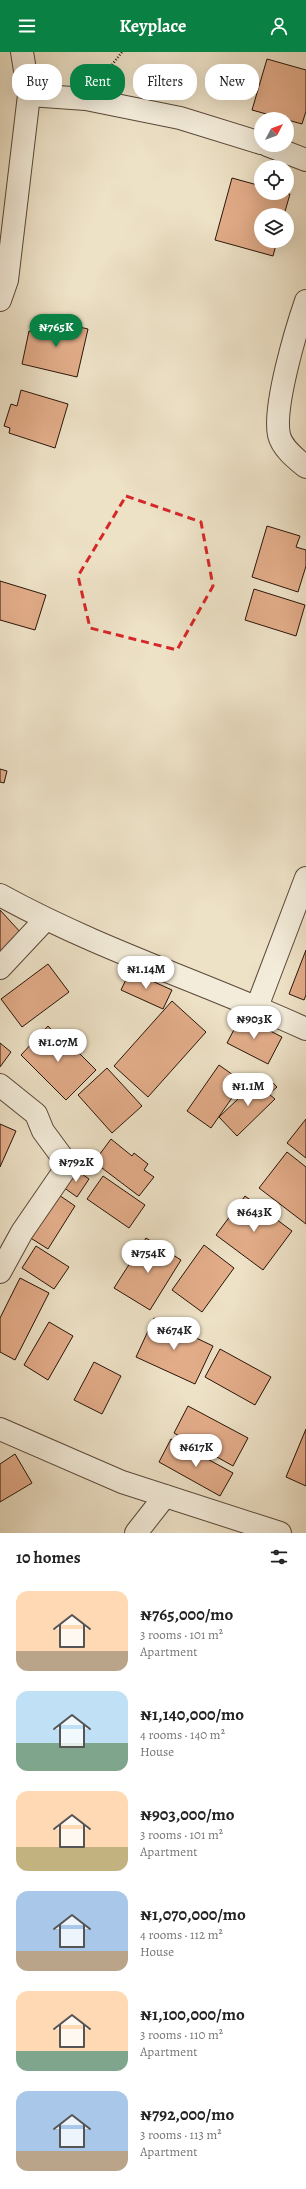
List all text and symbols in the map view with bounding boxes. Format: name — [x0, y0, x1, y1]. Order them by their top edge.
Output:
text: Keyplace — [120, 14, 186, 38]
icon: menu — [16, 15, 38, 37]
icon: person — [268, 15, 290, 37]
chip: Buy — [12, 64, 62, 100]
chip: Rent — [70, 64, 125, 100]
chip: Filters — [133, 64, 197, 100]
chip: New — [205, 64, 259, 100]
north arrow — [254, 112, 294, 152]
map controls — [254, 112, 294, 248]
button: locate — [254, 160, 294, 200]
button: layers — [254, 208, 294, 248]
pin: ₦765K — [28, 314, 84, 348]
text: ₦765K — [39, 318, 73, 335]
pin: ₦1.14M — [113, 956, 179, 990]
text: ₦1.14M — [126, 960, 166, 977]
pin: ₦903K — [226, 1006, 282, 1040]
text: ₦903K — [236, 1010, 272, 1027]
pin: ₦1.07M — [25, 1029, 91, 1063]
text: ₦1.07M — [38, 1033, 78, 1050]
pin: ₦1.1M — [220, 1073, 276, 1107]
text: ₦1.1M — [232, 1077, 265, 1094]
pin: ₦792K — [48, 1149, 104, 1183]
text: ₦792K — [58, 1153, 94, 1170]
pin: ₦643K — [226, 1199, 282, 1233]
text: ₦643K — [236, 1203, 272, 1220]
pin: ₦754K — [120, 1240, 176, 1274]
text: ₦754K — [131, 1244, 165, 1261]
pin: ₦674K — [146, 1317, 202, 1351]
text: ₦674K — [156, 1321, 192, 1338]
pin: ₦617K — [168, 1434, 224, 1468]
text: ₦617K — [179, 1438, 213, 1455]
text: 10 homes — [16, 1546, 81, 1569]
icon: filters — [268, 1546, 290, 1568]
text: ₦765,000/mo — [140, 1603, 233, 1626]
icon: home — [48, 1607, 96, 1655]
text: 3 rooms · 101 m² — [140, 1626, 223, 1643]
text: Apartment — [140, 1643, 198, 1660]
text: ₦1,140,000/mo — [140, 1703, 244, 1726]
icon: home — [48, 1707, 96, 1755]
text: 4 rooms · 140 m² — [140, 1726, 225, 1743]
text: House — [140, 1743, 174, 1760]
text: ₦903,000/mo — [140, 1803, 235, 1826]
icon: home — [48, 1807, 96, 1855]
text: 3 rooms · 101 m² — [140, 1826, 223, 1843]
text: Apartment — [140, 1843, 198, 1860]
text: ₦1,070,000/mo — [140, 1903, 246, 1926]
icon: home — [48, 1907, 96, 1955]
text: 4 rooms · 112 m² — [140, 1926, 223, 1943]
text: House — [140, 1943, 174, 1960]
text: ₦1,100,000/mo — [140, 2003, 245, 2026]
icon: home — [48, 2007, 96, 2055]
text: 3 rooms · 110 m² — [140, 2026, 223, 2043]
text: Apartment — [140, 2043, 198, 2060]
text: ₦792,000/mo — [140, 2103, 234, 2126]
icon: home — [48, 2107, 96, 2155]
text: 3 rooms · 113 m² — [140, 2126, 222, 2143]
text: Apartment — [140, 2143, 198, 2160]

